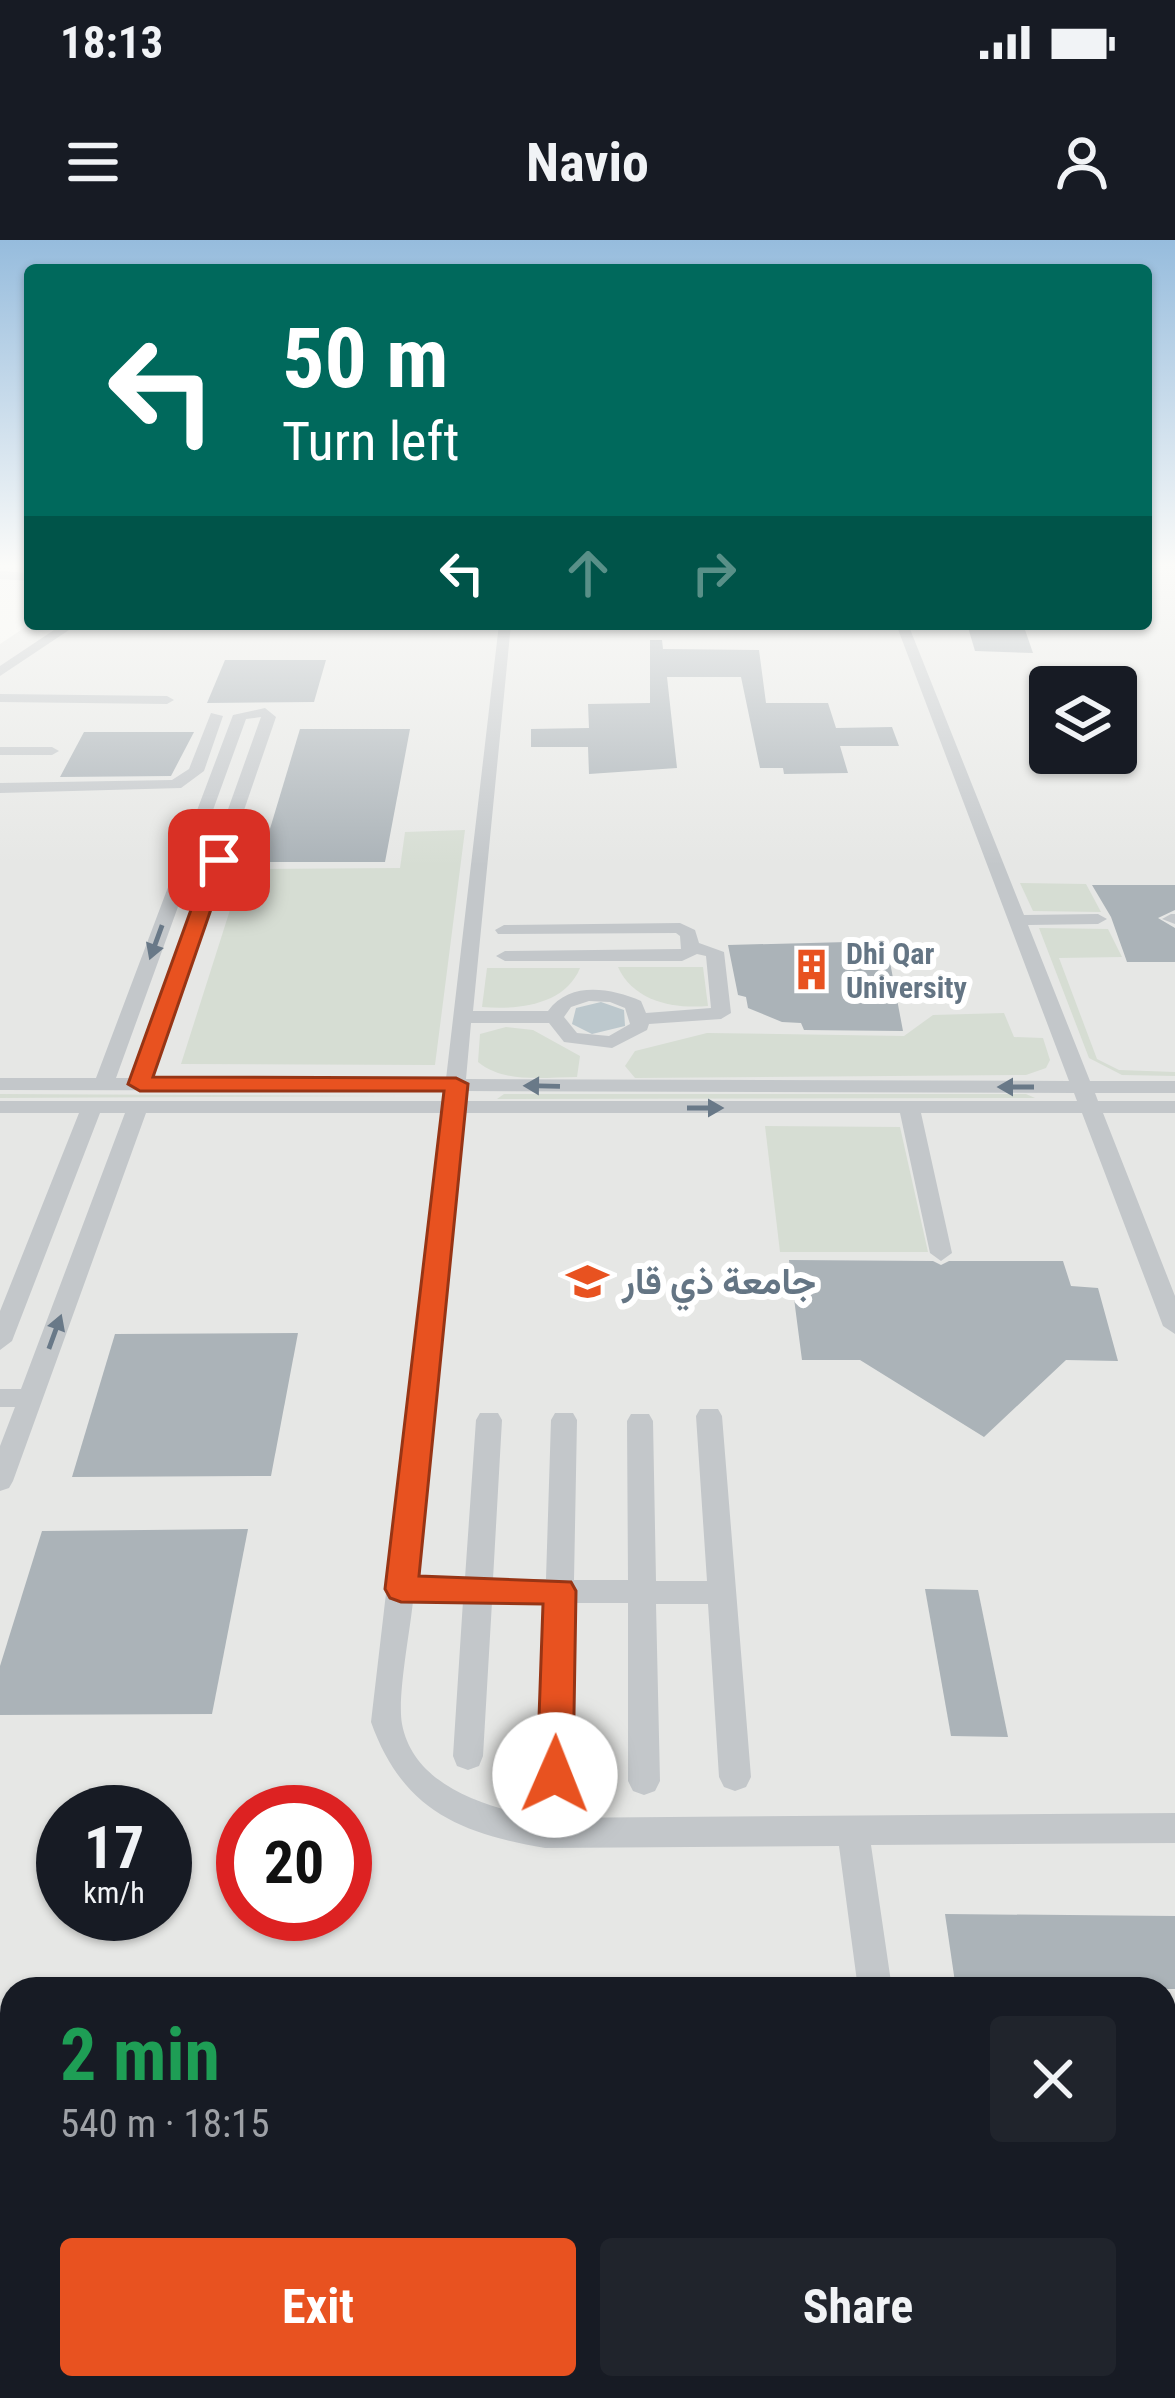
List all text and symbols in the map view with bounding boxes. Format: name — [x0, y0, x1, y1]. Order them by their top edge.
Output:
text: 18:13 — [60, 16, 163, 69]
icon: menu — [60, 129, 126, 195]
icon: person — [1049, 129, 1115, 195]
text: Navio — [526, 131, 649, 194]
text: 50 m — [282, 309, 449, 408]
icon: left — [84, 312, 240, 468]
text: Turn left — [282, 410, 459, 473]
icon: left — [429, 540, 495, 606]
icon: ahead — [555, 540, 621, 606]
icon: right — [681, 540, 747, 606]
map controls — [1029, 666, 1137, 774]
button: layers — [1029, 666, 1137, 774]
pin — [168, 809, 270, 911]
icon: arrive — [186, 827, 252, 893]
one-way arrow — [146, 924, 165, 960]
place label: Dhi Qar University — [846, 936, 967, 1005]
building icon: Dhi Qar University — [789, 947, 835, 993]
one-way arrow — [522, 1077, 560, 1096]
one-way arrow — [996, 1077, 1034, 1097]
one-way arrow — [687, 1098, 725, 1118]
school or university icon: جامعة ذي قار — [565, 1259, 611, 1305]
place label: جامعة ذي قار — [621, 1261, 816, 1311]
one-way arrow — [47, 1313, 65, 1349]
position arrow — [492, 1712, 618, 1838]
speed limit sign: 20 — [216, 1785, 372, 1941]
text: 17 — [84, 1812, 144, 1883]
text: km/h — [83, 1875, 145, 1910]
text: 2 min — [60, 2013, 220, 2098]
button: close — [990, 2016, 1116, 2142]
text: 540 m · 18:15 — [60, 2101, 270, 2147]
button: Exit — [60, 2238, 576, 2376]
button: Share — [600, 2238, 1116, 2376]

